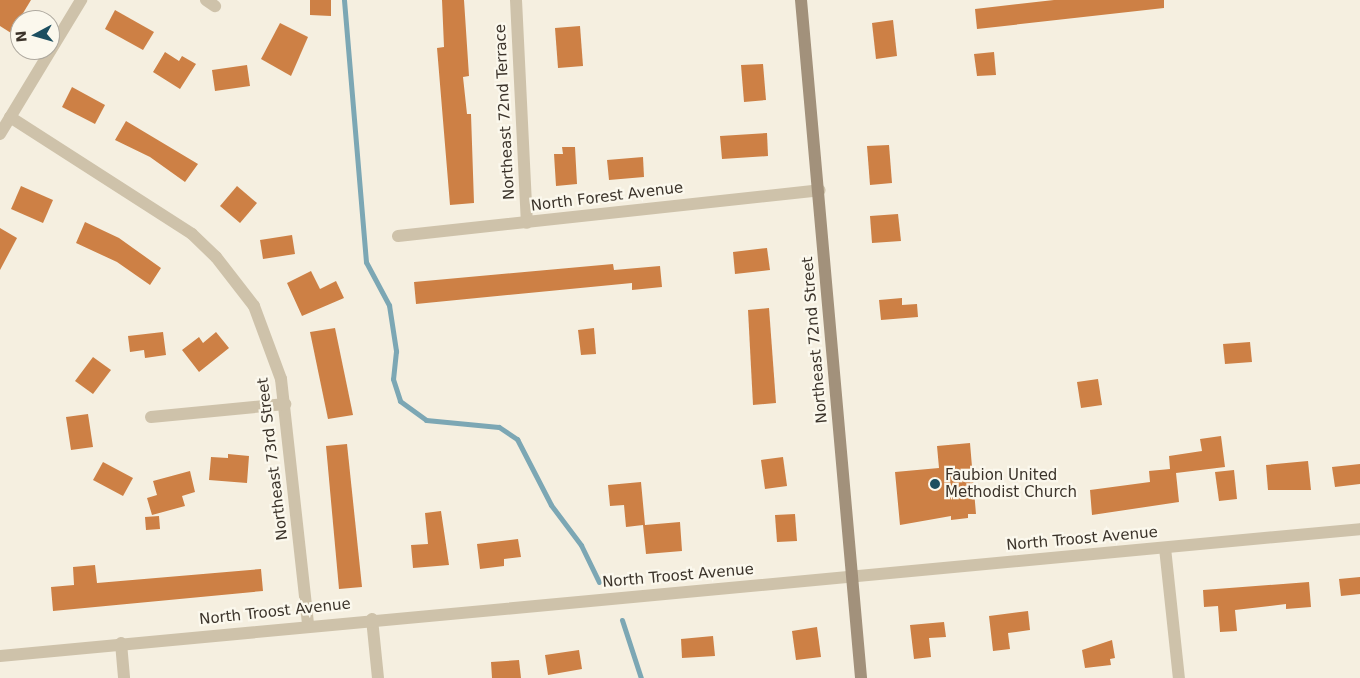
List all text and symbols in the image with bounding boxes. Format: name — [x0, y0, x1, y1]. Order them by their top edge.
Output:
north arrow — [10, 10, 60, 60]
street label: Northeast 72nd Terrace — [491, 23, 519, 201]
text: N — [13, 30, 30, 43]
street label: North Forest Avenue — [530, 179, 684, 215]
street label: Northeast 72nd Street — [799, 256, 831, 424]
street label: Northeast 73rd Street — [254, 377, 292, 541]
place label: Faubion United Methodist Church — [945, 466, 1077, 501]
marker: Faubion United Methodist Church — [929, 478, 941, 490]
street label: North Troost Avenue — [1005, 523, 1159, 555]
street label: North Troost Avenue — [601, 560, 755, 592]
street label: North Troost Avenue — [198, 595, 352, 629]

